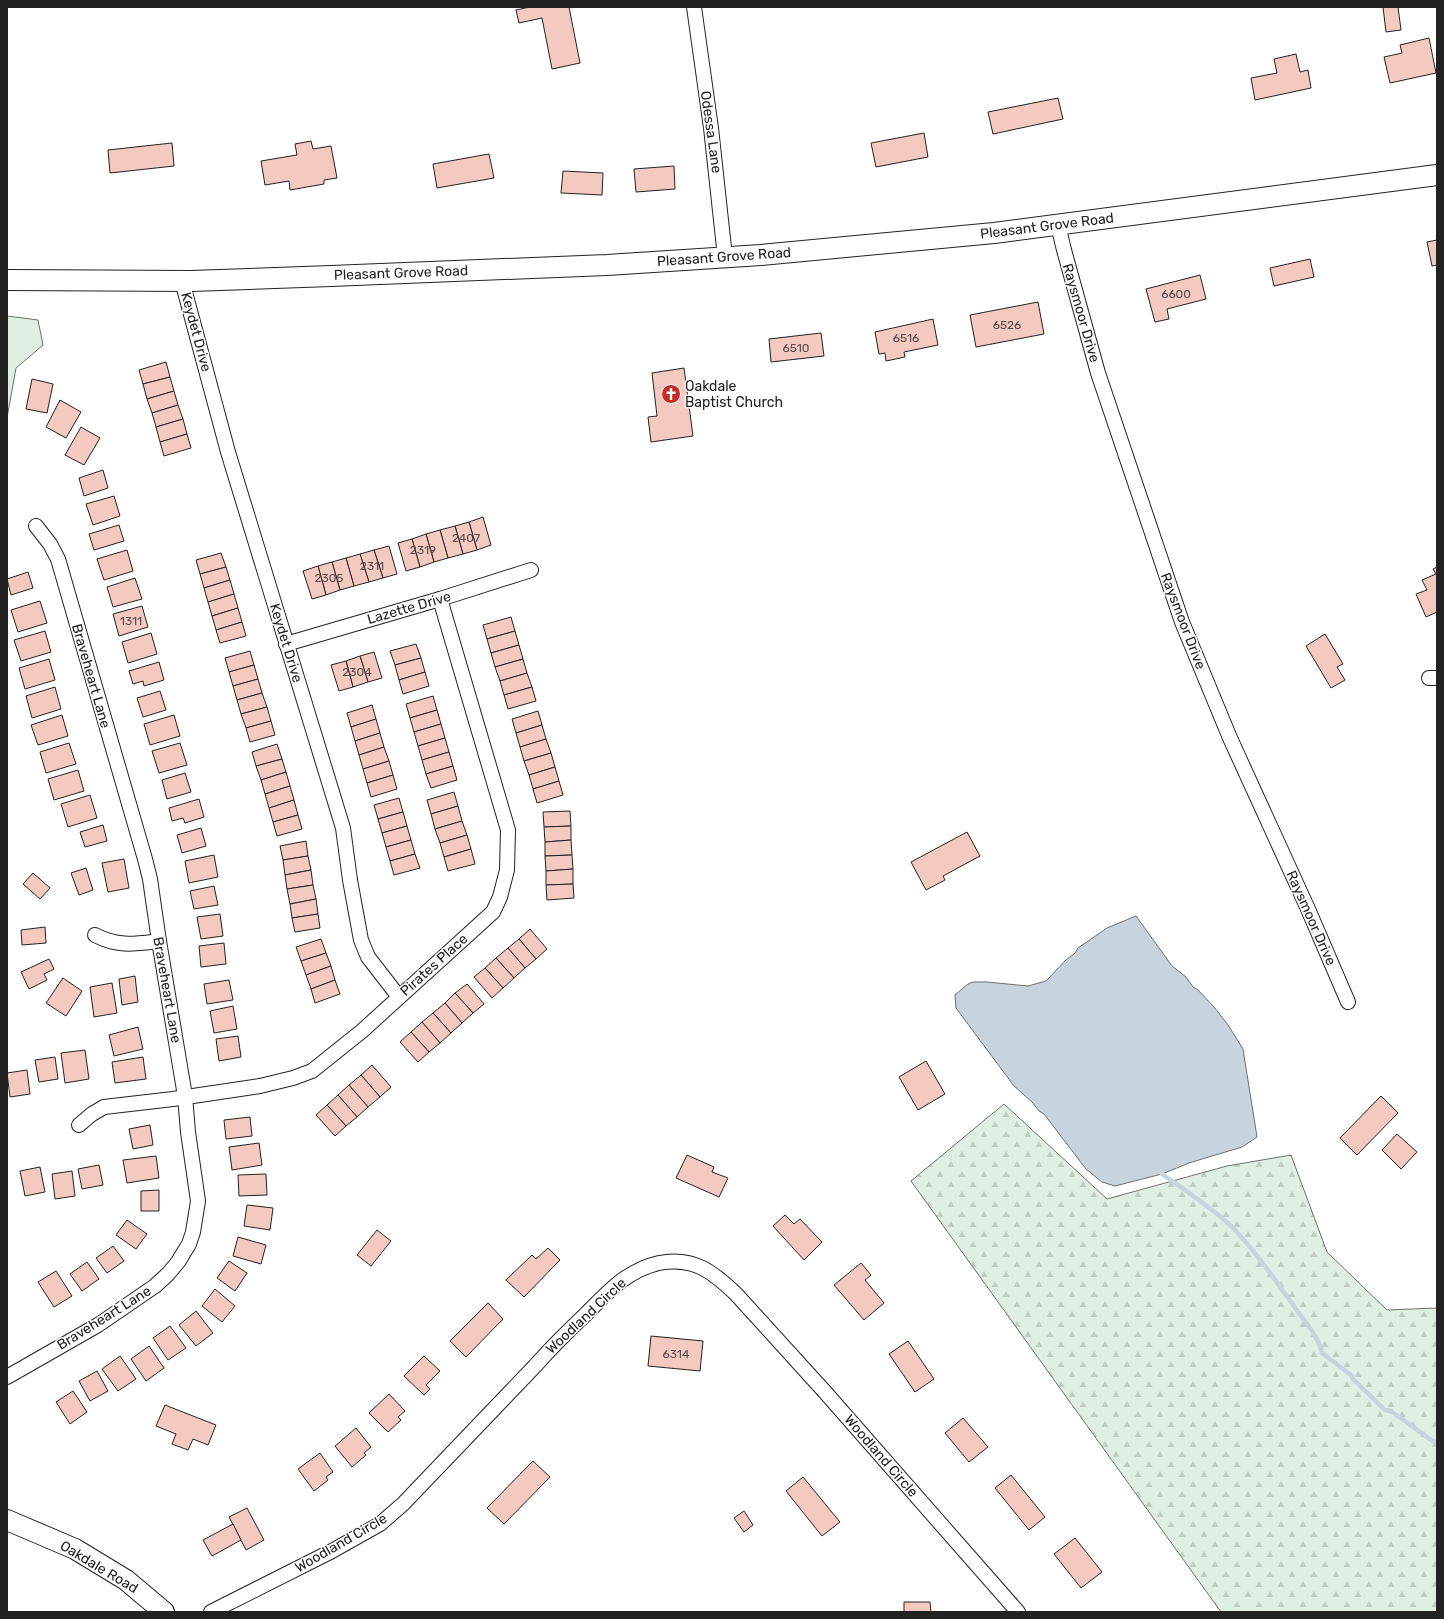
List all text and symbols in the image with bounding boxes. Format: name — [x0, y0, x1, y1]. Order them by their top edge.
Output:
street label: Odessa Lane — [697, 90, 725, 174]
street label: Pleasant Grove Road — [979, 209, 1115, 243]
street label: Pleasant Grove Road — [656, 244, 792, 270]
street label: Pleasant Grove Road — [333, 262, 469, 284]
street label: Raysmoor Drive — [1059, 262, 1103, 365]
house number: 6600 — [1161, 287, 1191, 301]
street label: Keydet Drive — [177, 290, 215, 374]
house number: 6526 — [993, 318, 1021, 332]
house number: 6516 — [893, 331, 919, 345]
house number: 6510 — [783, 341, 809, 355]
place label: Oakdale Baptist Church — [685, 378, 783, 411]
church icon: Oakdale Baptist Church — [660, 383, 682, 405]
house number: 2407 — [452, 531, 480, 545]
house number: 2319 — [410, 543, 436, 557]
house number: 2311 — [360, 559, 384, 573]
street label: Raysmoor Drive — [1157, 570, 1209, 672]
house number: 2305 — [314, 571, 344, 585]
street label: Lazette Drive — [365, 588, 453, 628]
street label: Keydet Drive — [266, 601, 306, 685]
house number: 1311 — [120, 614, 142, 628]
street label: Braveheart Lane — [68, 622, 114, 730]
house number: 2304 — [342, 665, 372, 679]
street label: Raysmoor Drive — [1282, 868, 1340, 968]
street label: Pirates Place — [397, 930, 471, 1000]
street label: Braveheart Lane — [149, 935, 185, 1045]
street label: Woodland Circle — [542, 1274, 630, 1358]
street label: Braveheart Lane — [54, 1282, 154, 1354]
house number: 6314 — [663, 1347, 690, 1361]
street label: Woodland Circle — [841, 1411, 921, 1501]
street label: Woodland Circle — [292, 1510, 390, 1576]
street label: Oakdale Road — [57, 1537, 141, 1597]

